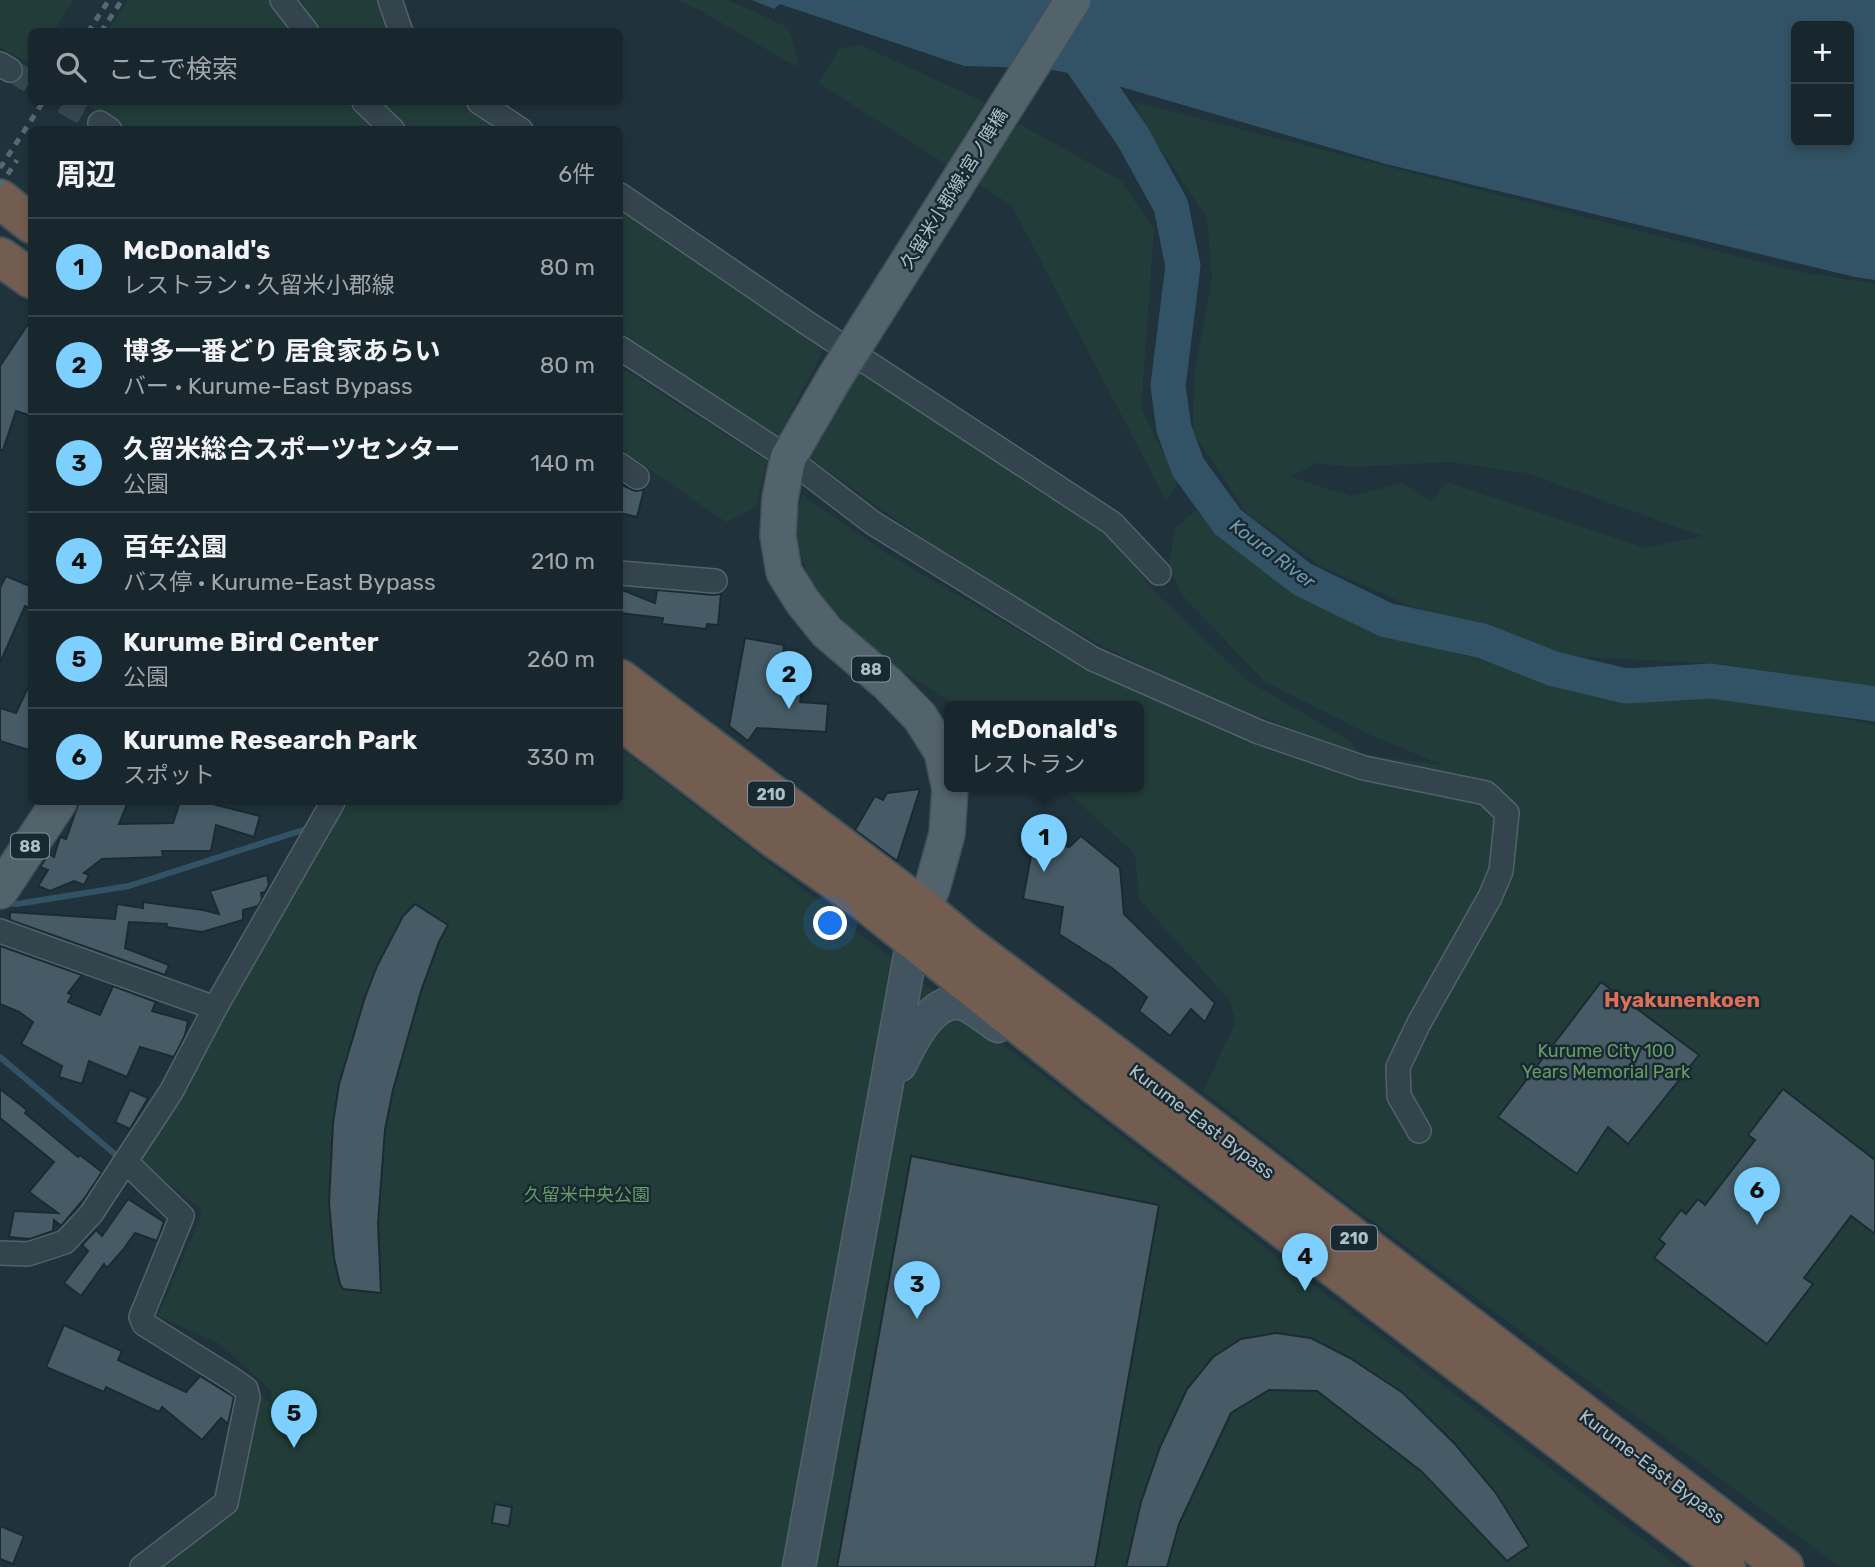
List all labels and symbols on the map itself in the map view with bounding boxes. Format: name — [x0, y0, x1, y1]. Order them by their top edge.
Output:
street label: 久留米小郡線;宮ノ陣橋 — [896, 105, 1012, 273]
water label: Koura River — [1225, 514, 1321, 593]
pin: 2 — [766, 651, 812, 709]
road number: 88 — [852, 656, 890, 682]
road number: 210 — [748, 782, 794, 806]
pin: 1 — [1021, 814, 1067, 872]
road number: 88 — [11, 834, 49, 859]
your location — [813, 906, 847, 940]
district label: Hyakunenkoen — [1604, 987, 1760, 1012]
park label: Kurume City 100 Years Memorial Park — [1522, 1040, 1691, 1083]
street label: Kurume-East Bypass — [1125, 1060, 1279, 1184]
pin: 6 — [1734, 1167, 1780, 1225]
park label: 久留米中央公園 — [524, 1184, 650, 1206]
road number: 210 — [1331, 1226, 1377, 1250]
pin: 4 — [1282, 1233, 1328, 1291]
pin: 3 — [894, 1261, 940, 1319]
pin: 5 — [271, 1390, 317, 1448]
street label: Kurume-East Bypass — [1575, 1405, 1729, 1529]

